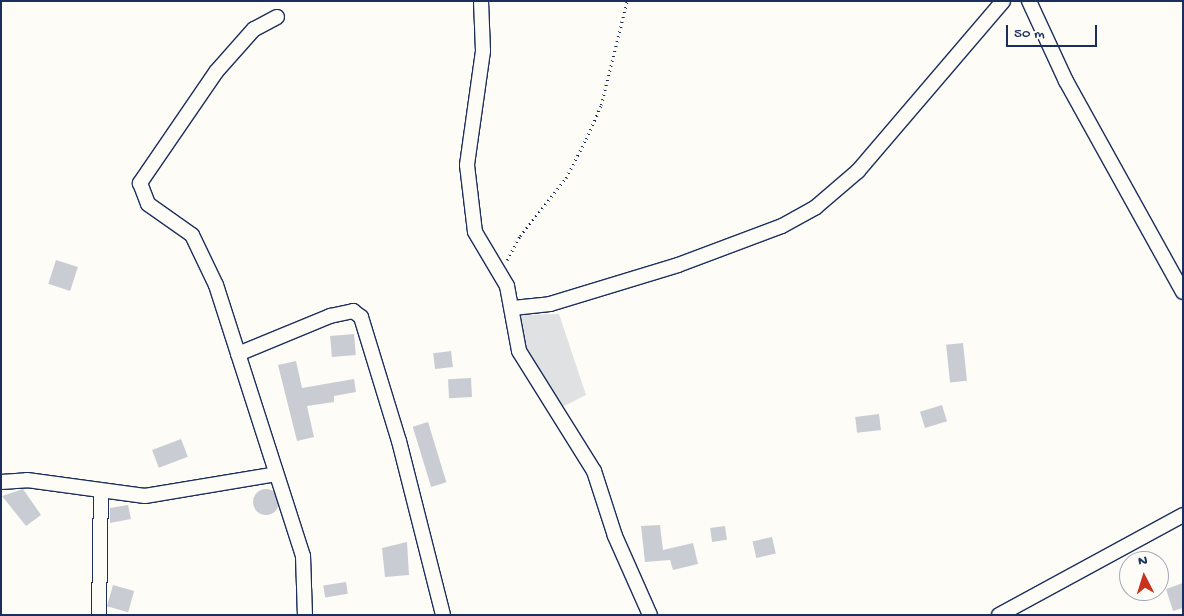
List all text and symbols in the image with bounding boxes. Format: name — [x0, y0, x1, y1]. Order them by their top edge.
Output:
scale bar — [1009, 15, 1100, 47]
text: 50 m — [1014, 25, 1045, 43]
north arrow — [1119, 551, 1169, 601]
text: N — [1137, 553, 1148, 570]

